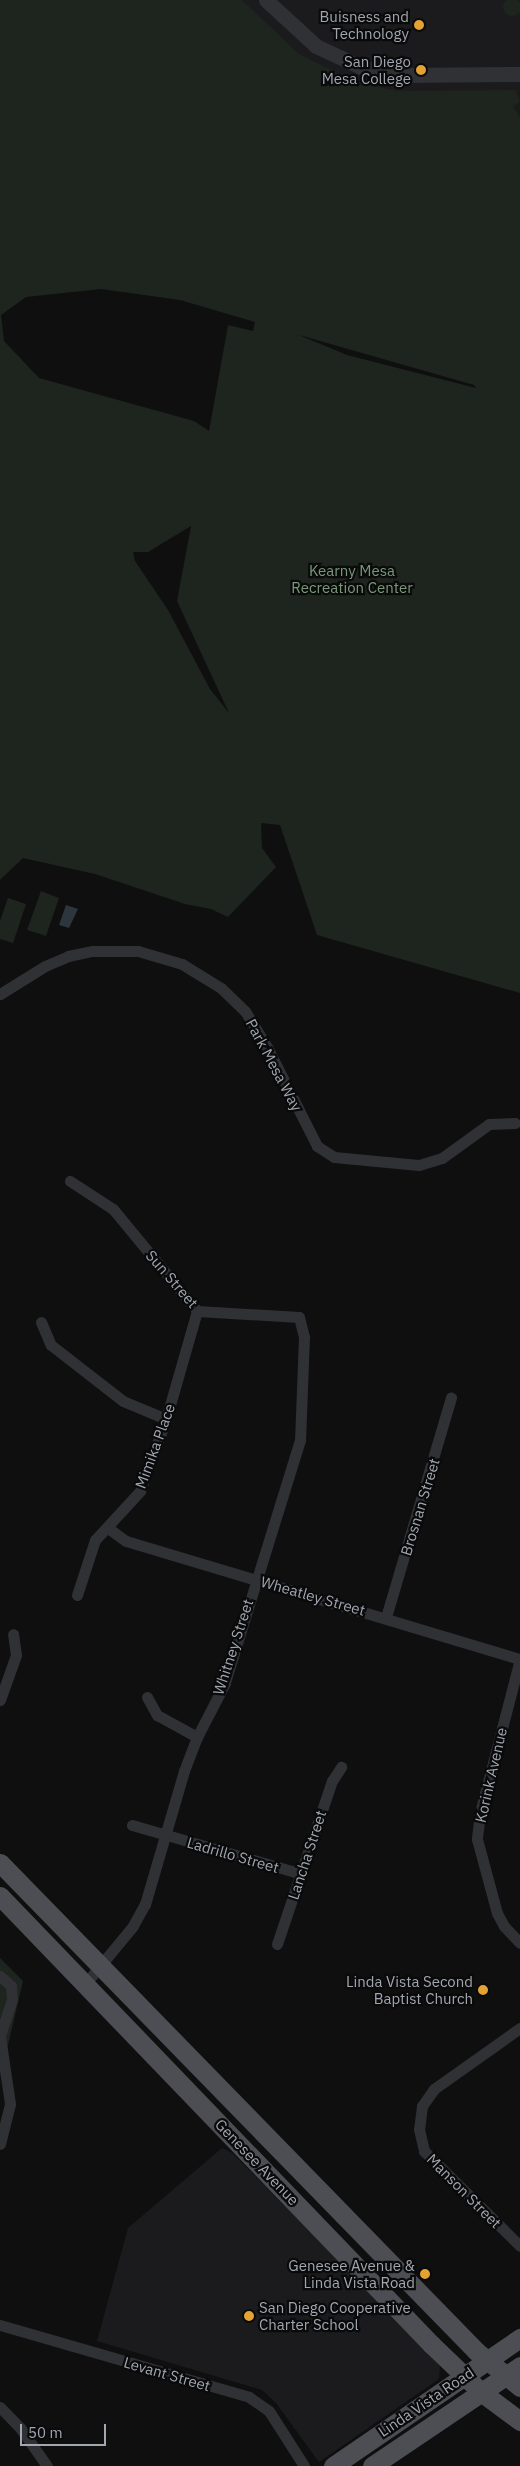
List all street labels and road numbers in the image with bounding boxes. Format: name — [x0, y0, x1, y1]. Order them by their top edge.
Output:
street label: Park Mesa Way — [242, 1016, 306, 1114]
street label: Sun Street — [142, 1247, 202, 1311]
street label: Mimika Place — [131, 1401, 179, 1491]
street label: Brosnan Street — [397, 1456, 443, 1558]
street label: Wheatley Street — [259, 1572, 367, 1620]
street label: Whitney Street — [209, 1597, 257, 1697]
street label: Korink Avenue — [471, 1726, 511, 1824]
street label: Lancha Street — [284, 1808, 330, 1902]
street label: Ladrillo Street — [185, 1833, 281, 1877]
street label: Genesee Avenue — [211, 2115, 303, 2209]
street label: Manson Street — [423, 2150, 505, 2232]
street label: Levant Street — [122, 2353, 212, 2395]
street label: Linda Vista Road — [375, 2363, 477, 2441]

